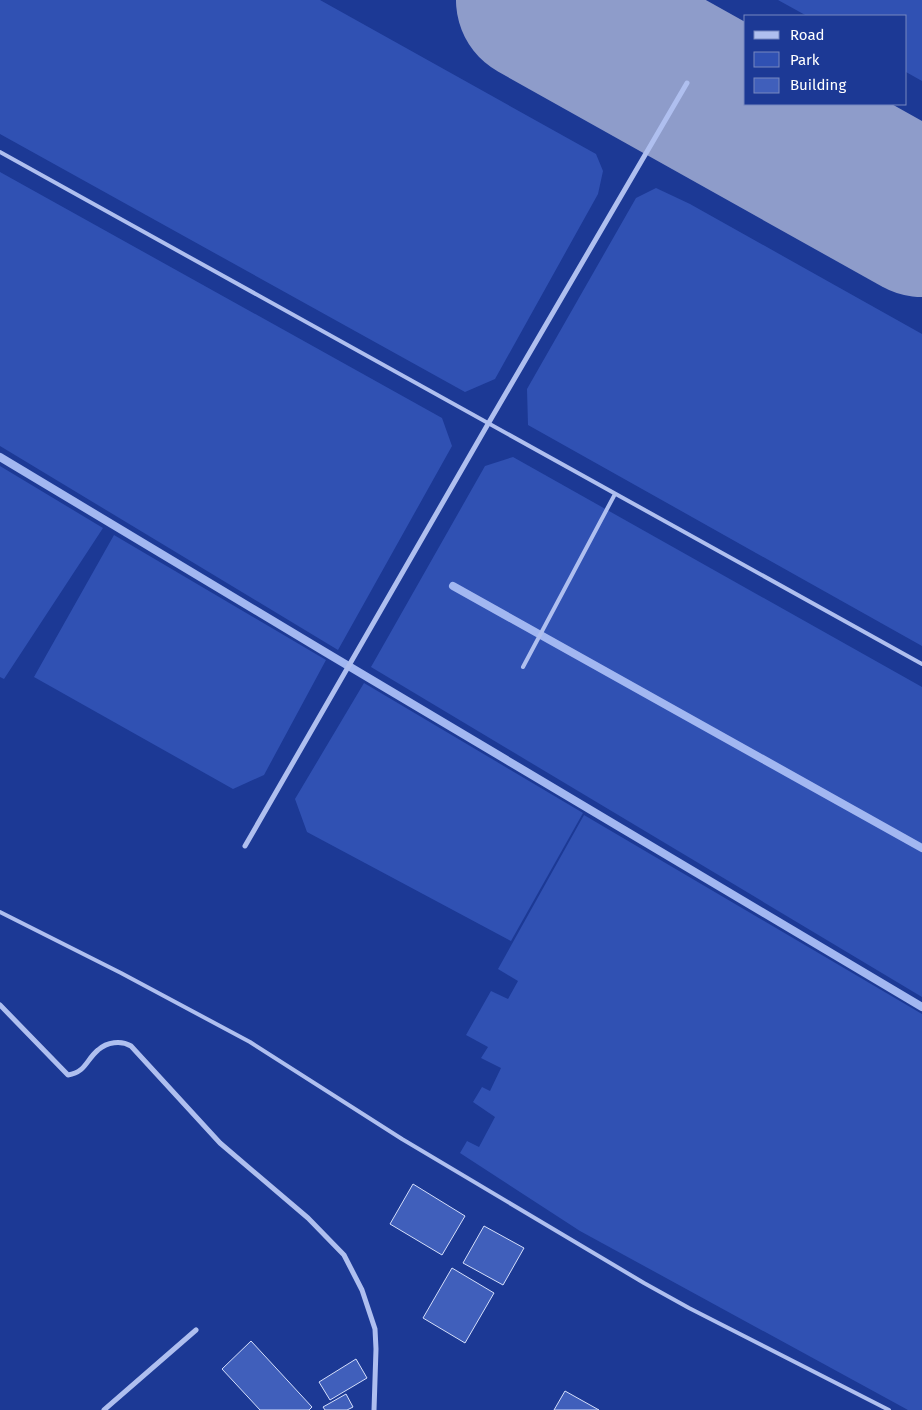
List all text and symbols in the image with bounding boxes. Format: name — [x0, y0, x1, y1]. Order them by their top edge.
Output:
legend — [744, 15, 907, 105]
text: Road — [790, 26, 825, 44]
text: Park — [790, 51, 820, 69]
text: Building — [790, 76, 846, 94]

